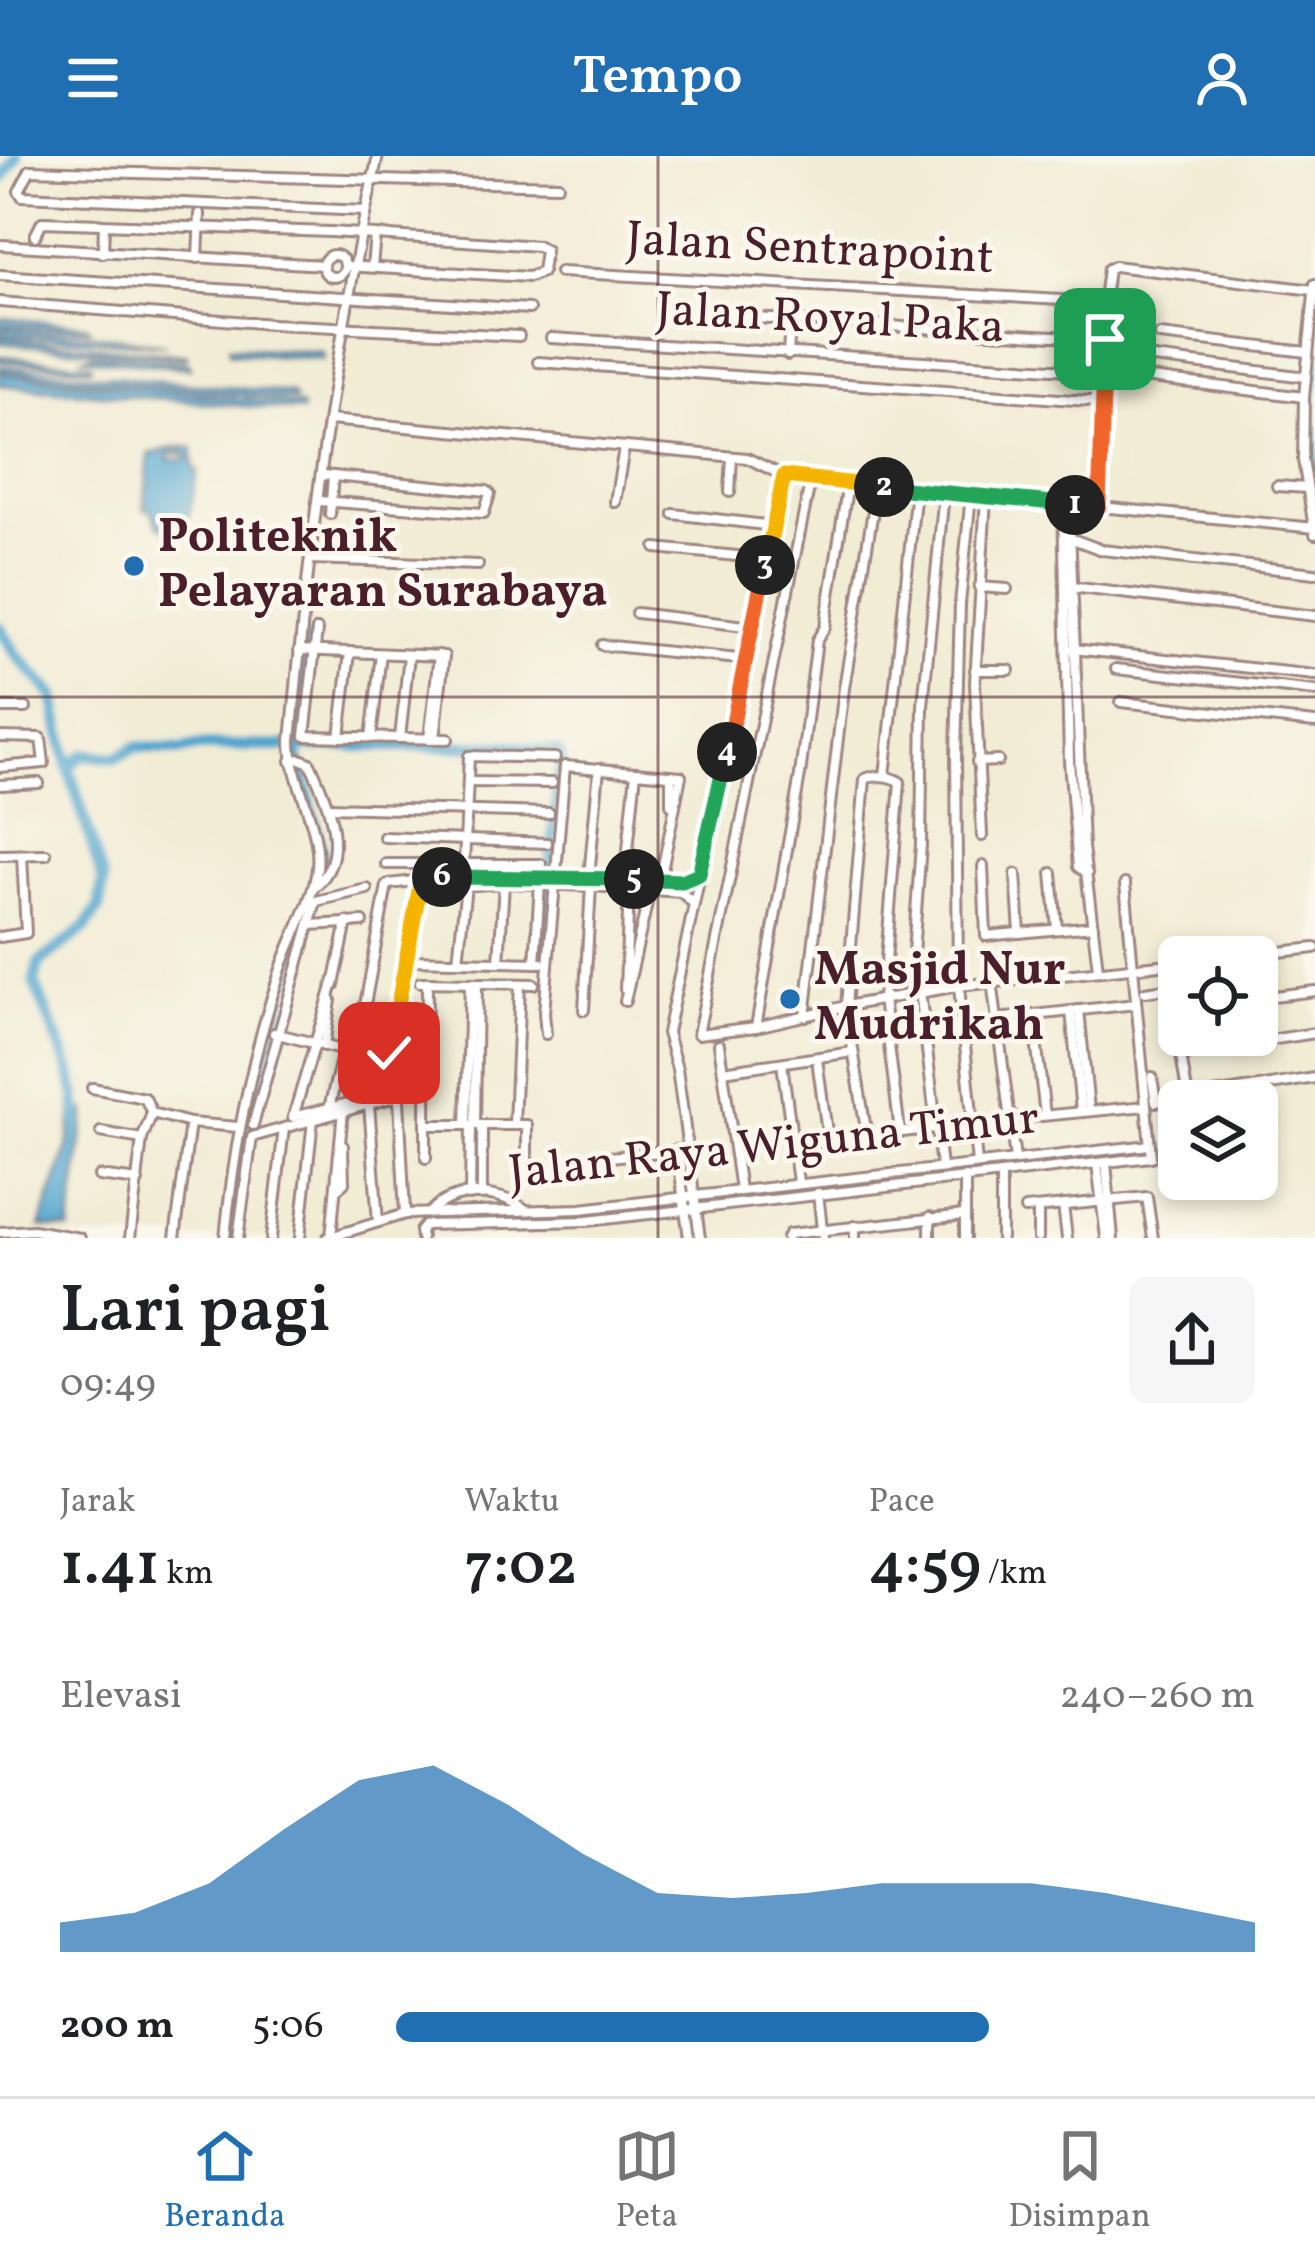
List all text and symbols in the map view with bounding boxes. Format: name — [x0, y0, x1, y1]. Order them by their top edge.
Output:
text: Tempo — [573, 41, 742, 116]
icon: menu — [60, 45, 126, 111]
icon: person — [1189, 45, 1255, 111]
street label: Jalan Sentrapoint — [625, 207, 995, 293]
street label: Jalan Royal Paka — [654, 277, 1006, 363]
pin — [1054, 288, 1156, 390]
icon: arrive — [1072, 306, 1138, 372]
pin: 2 — [854, 457, 914, 517]
text: 2 — [875, 464, 893, 510]
pin: 1 — [1045, 475, 1105, 535]
text: 1 — [1068, 482, 1082, 528]
place label: Politeknik Pelayaran Surabaya — [158, 505, 607, 627]
pin: 3 — [735, 535, 795, 595]
text: 3 — [757, 542, 773, 588]
marker: Politeknik Pelayaran Surabaya — [121, 553, 147, 579]
pin: 4 — [697, 722, 757, 782]
text: 4 — [717, 729, 737, 775]
pin: 6 — [412, 847, 472, 907]
pin: 5 — [604, 849, 664, 909]
text: 6 — [433, 854, 451, 900]
text: 5 — [626, 856, 642, 902]
map controls — [1158, 936, 1278, 1200]
button: locate — [1158, 936, 1278, 1056]
place label: Masjid Nur Mudrikah — [814, 938, 1066, 1060]
marker: Masjid Nur Mudrikah — [777, 986, 803, 1012]
pin — [338, 1002, 440, 1104]
icon: check — [356, 1020, 422, 1086]
button: layers — [1158, 1080, 1278, 1200]
street label: Jalan Raya Wiguna Timur — [506, 1086, 1042, 1208]
text: Lari pagi — [60, 1267, 331, 1359]
button: share — [1129, 1277, 1255, 1403]
text: 09:49 — [60, 1358, 156, 1412]
text: Jarak — [60, 1480, 136, 1526]
text: Waktu — [464, 1480, 560, 1526]
text: Pace — [869, 1480, 935, 1526]
text: 1.41 — [60, 1526, 160, 1609]
text: 7:02 — [464, 1526, 577, 1609]
text: 4:59 — [869, 1526, 981, 1609]
text: km — [160, 1552, 213, 1598]
text: /km — [981, 1552, 1047, 1598]
text: Elevasi — [60, 1670, 182, 1724]
text: 240–260 m — [1060, 1670, 1255, 1724]
text: 200 m — [60, 2000, 174, 2054]
text: 5:06 — [252, 2000, 324, 2054]
tab: Beranda — [164, 2123, 285, 2241]
tab: Peta — [614, 2123, 680, 2241]
tab: Disimpan — [1008, 2123, 1151, 2241]

